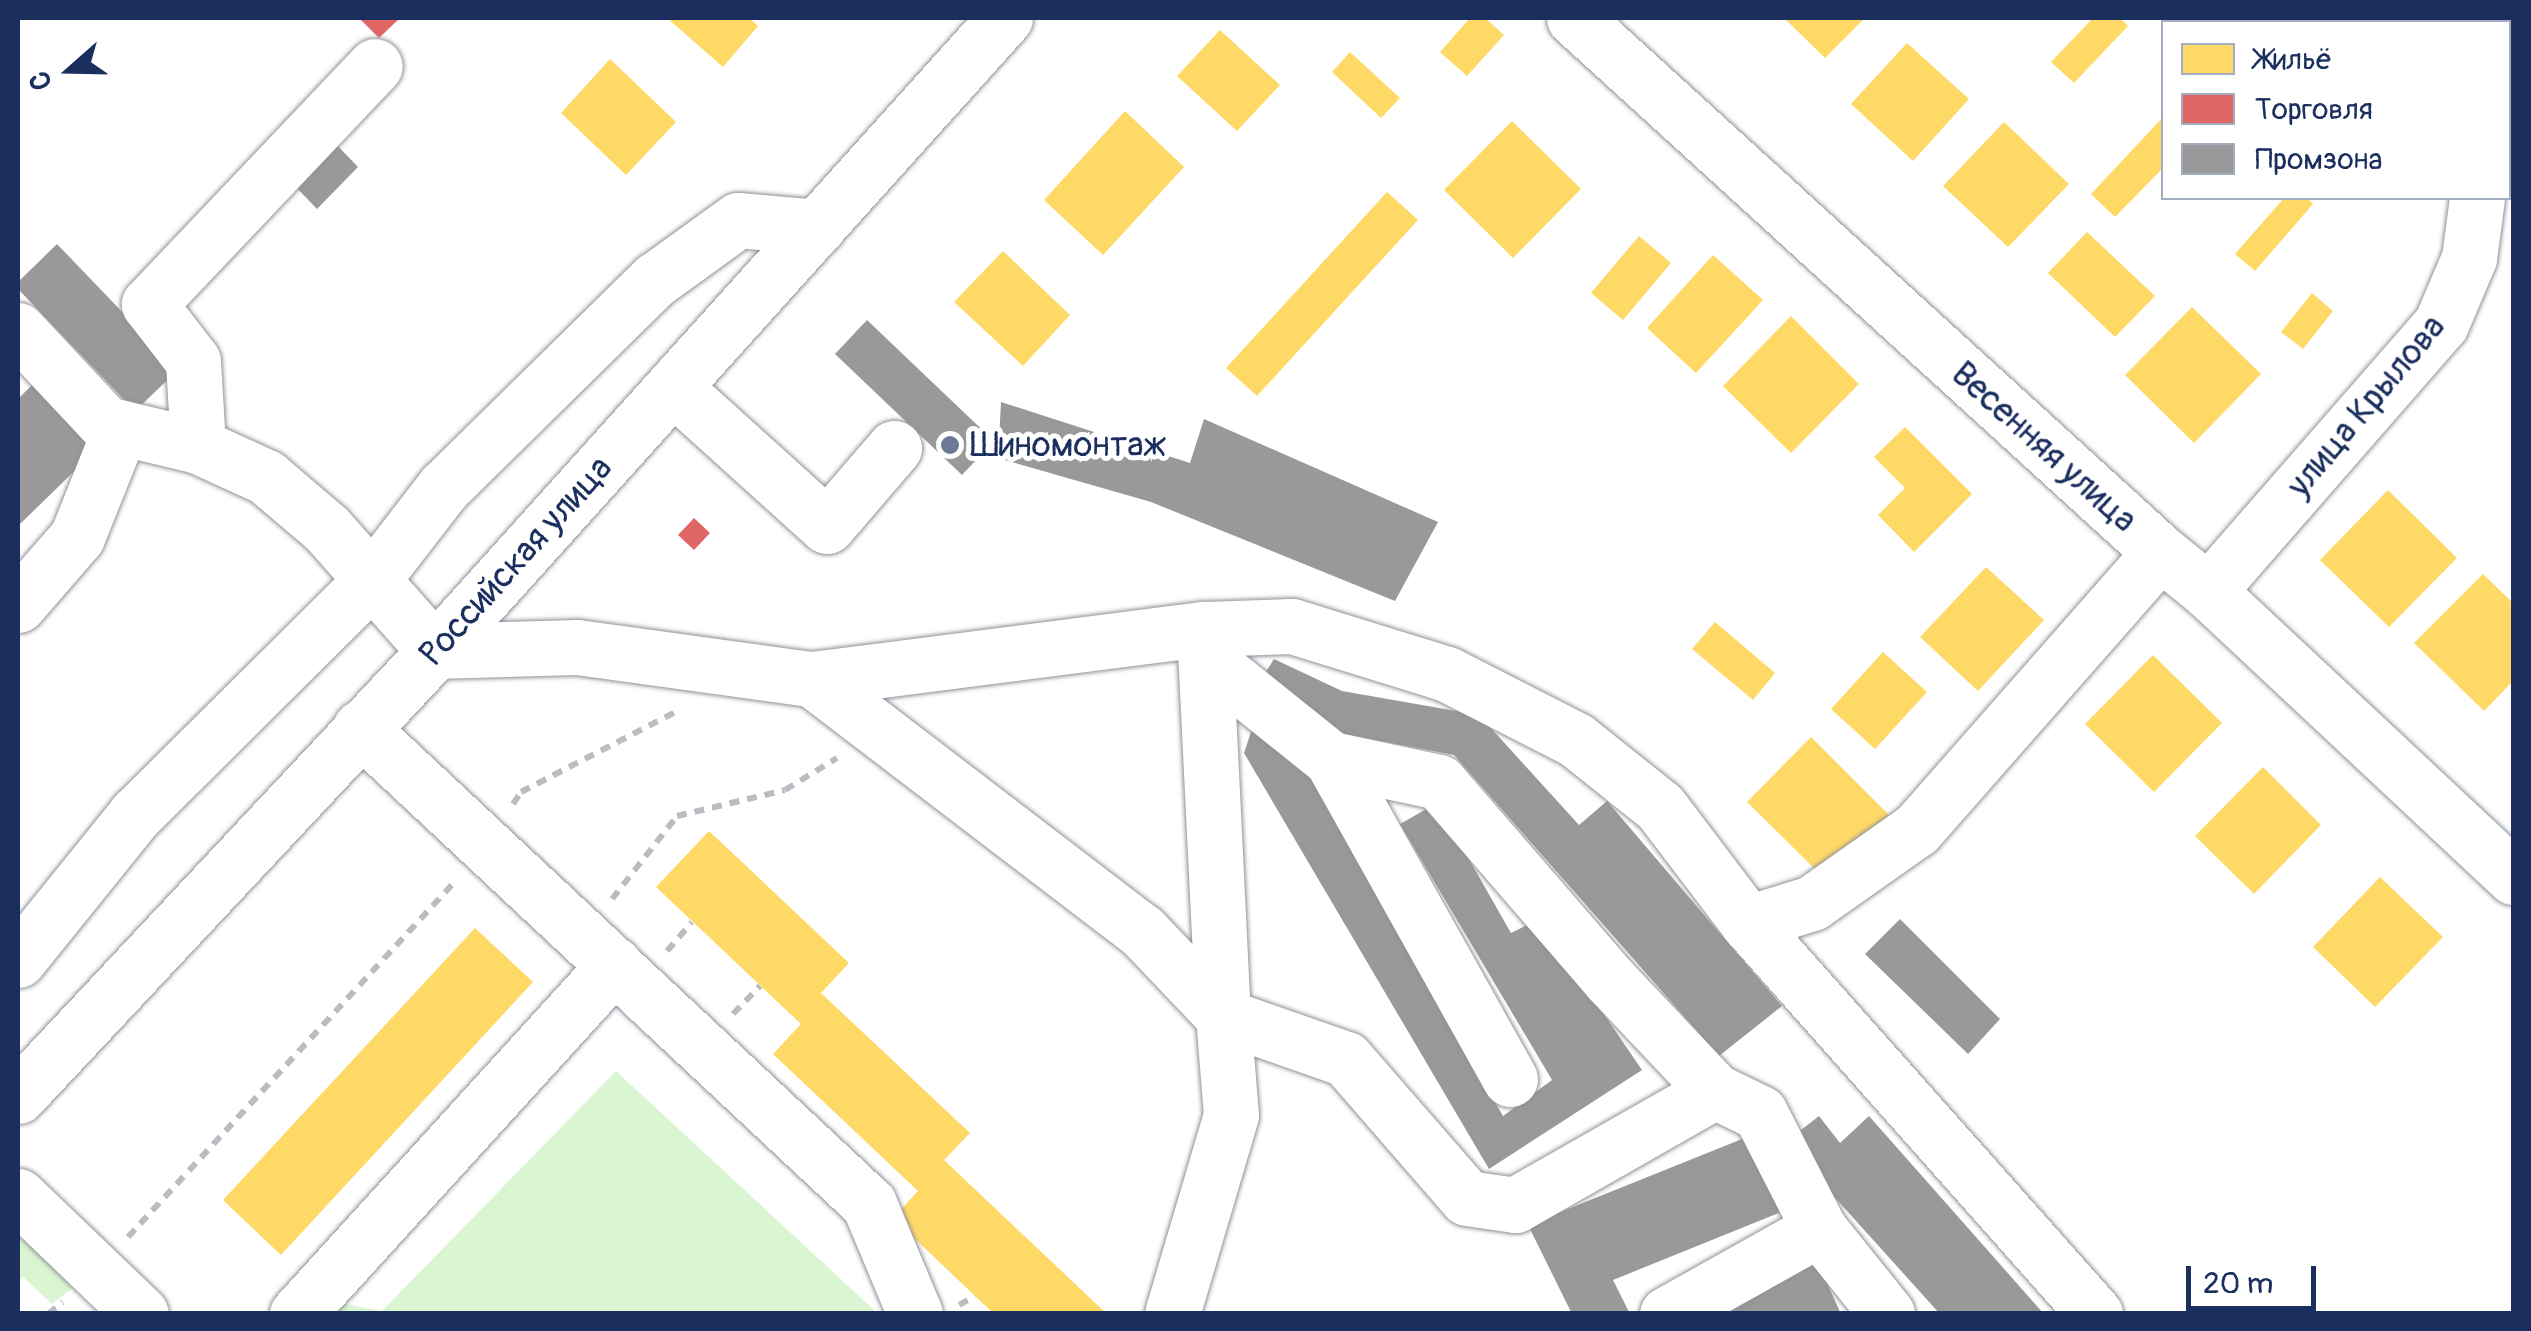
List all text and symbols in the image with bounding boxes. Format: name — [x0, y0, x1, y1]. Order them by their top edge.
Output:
north arrow — [20, 20, 120, 120]
legend — [2161, 20, 2511, 200]
text: Жильё — [2255, 41, 2332, 78]
text: С — [22, 66, 61, 95]
text: Торговля — [2255, 91, 2373, 128]
text: Промзона — [2255, 141, 2383, 178]
street label: улица Крылова — [2278, 306, 2454, 506]
street label: Весенняя улица — [1943, 353, 2145, 541]
place label: Шиномонтаж — [970, 424, 1166, 466]
marker: Шиномонтаж — [939, 434, 961, 456]
street label: Российская улица — [411, 448, 621, 674]
scale bar — [2191, 1246, 2321, 1308]
text: 20 m — [2203, 1265, 2273, 1302]

